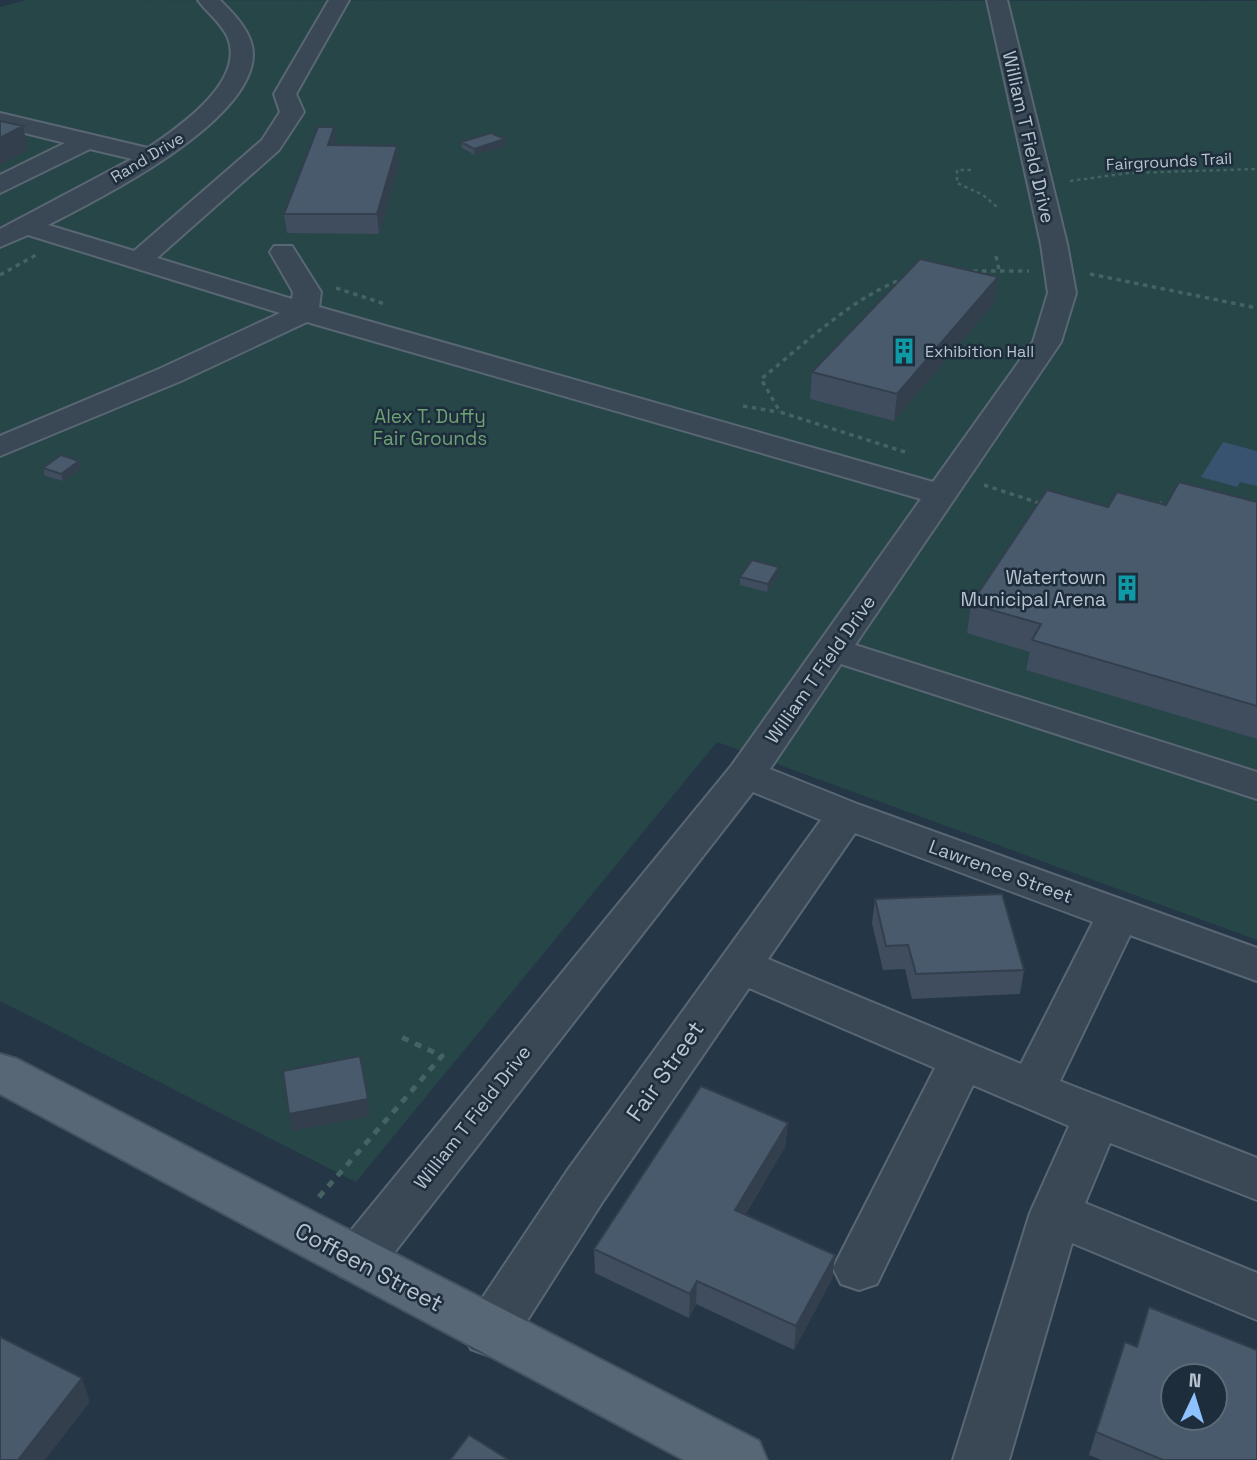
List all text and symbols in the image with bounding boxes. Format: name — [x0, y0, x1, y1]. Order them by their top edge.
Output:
street label: William T Field Drive — [997, 49, 1060, 226]
street label: Rand Drive — [107, 127, 188, 188]
street label: Fairgrounds Trail — [1105, 148, 1233, 175]
building icon: Exhibition Hall — [889, 336, 919, 366]
place label: Exhibition Hall — [925, 341, 1034, 362]
park label: Alex T. Duffy Fair Grounds — [373, 404, 487, 451]
place label: Watertown Municipal Arena — [961, 565, 1106, 612]
building icon: Watertown Municipal Arena — [1112, 573, 1142, 603]
street label: William T Field Drive — [760, 590, 881, 749]
street label: Lawrence Street — [925, 834, 1076, 909]
street label: Fair Street — [619, 1015, 711, 1127]
street label: William T Field Drive — [408, 1040, 536, 1194]
street label: Coffeen Street — [290, 1215, 448, 1319]
north arrow — [1159, 1362, 1229, 1432]
text: N — [1188, 1368, 1202, 1393]

